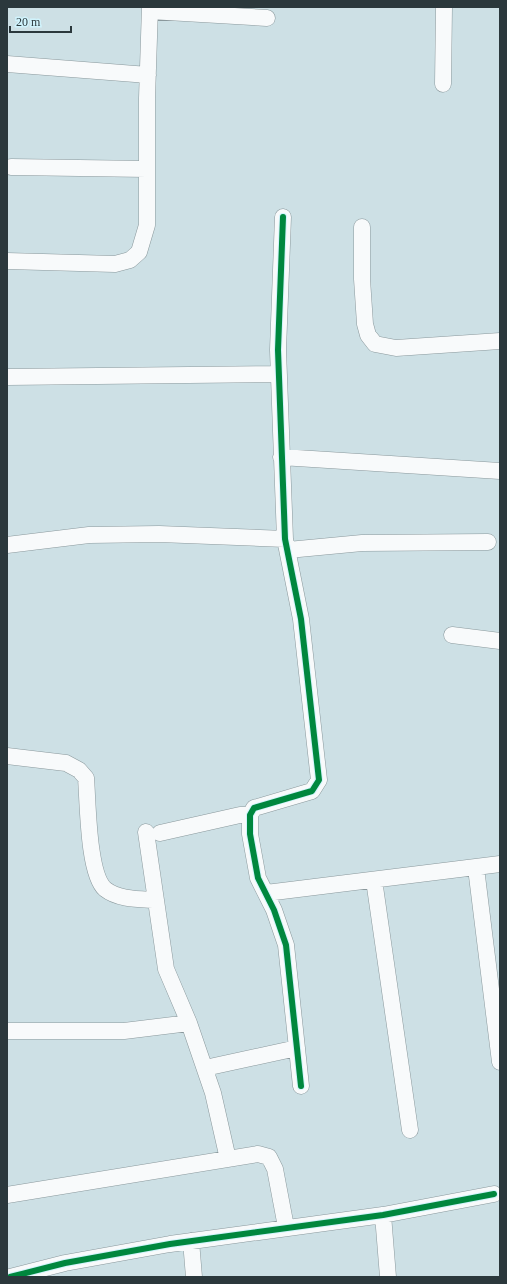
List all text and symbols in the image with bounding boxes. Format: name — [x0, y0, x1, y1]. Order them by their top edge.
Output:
scale bar — [10, 8, 71, 34]
text: 20 m — [16, 15, 41, 29]

